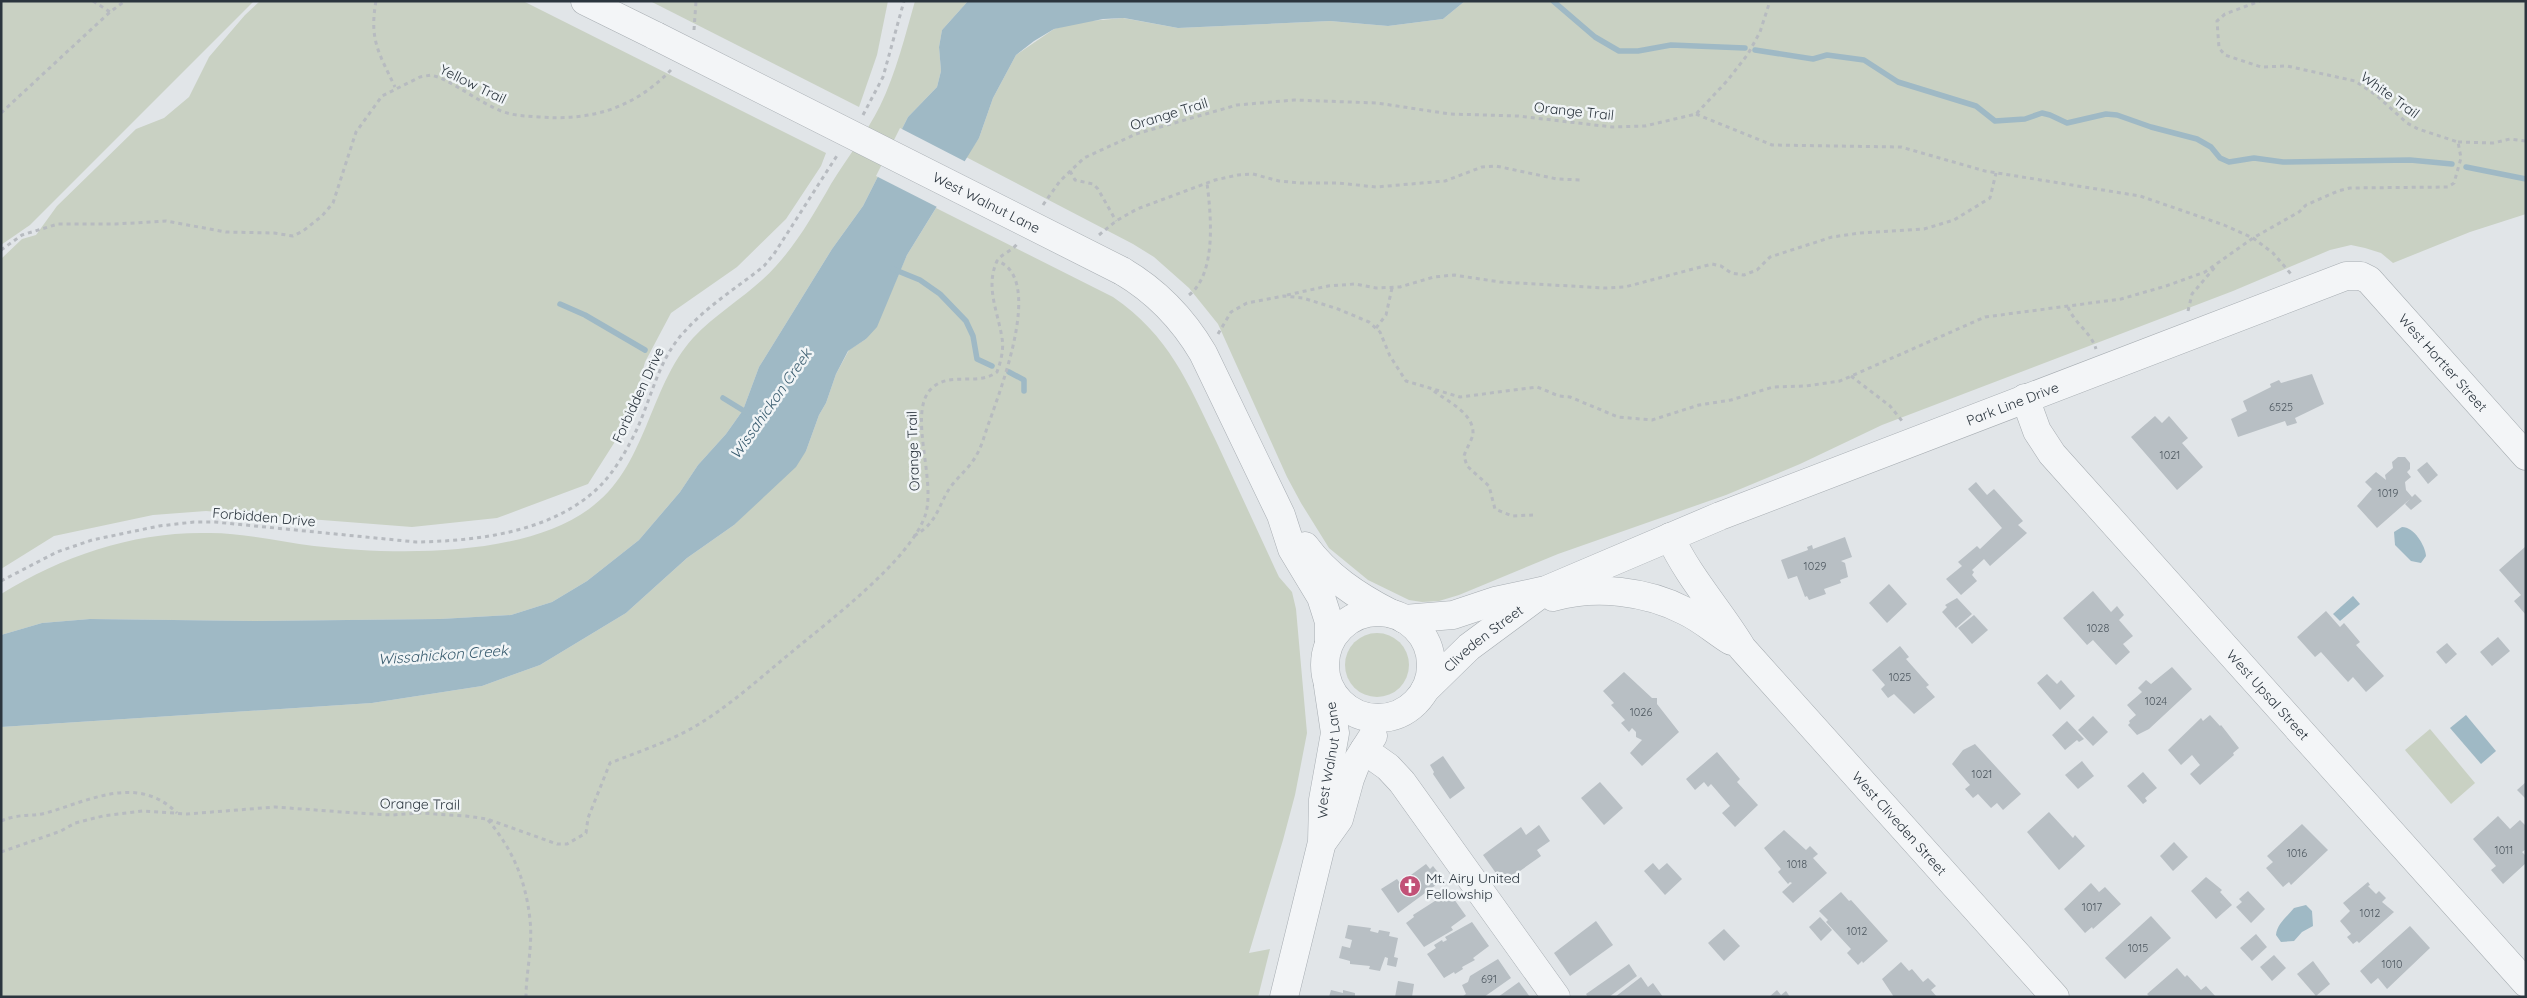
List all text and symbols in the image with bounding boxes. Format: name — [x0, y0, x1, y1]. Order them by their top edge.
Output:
street label: Yellow Trail — [437, 60, 509, 108]
street label: White Trail — [2357, 68, 2423, 122]
street label: Orange Trail — [1128, 94, 1210, 134]
street label: Orange Trail — [1533, 98, 1615, 124]
street label: West Walnut Lane — [930, 168, 1043, 237]
street label: West Hortter Street — [2394, 310, 2491, 416]
water label: Wissahickon Creek — [725, 343, 817, 462]
street label: Forbidden Drive — [608, 344, 668, 446]
street label: Park Line Drive — [1964, 378, 2061, 430]
house number: 6525 — [2269, 400, 2293, 414]
street label: Orange Trail — [903, 411, 923, 491]
house number: 1021 — [2160, 448, 2180, 462]
house number: 1019 — [2378, 486, 2398, 500]
street label: Forbidden Drive — [212, 504, 316, 530]
house number: 1029 — [1804, 559, 1826, 573]
street label: Cliveden Street — [1440, 601, 1527, 676]
house number: 1028 — [2087, 621, 2109, 635]
water label: Wissahickon Creek — [377, 640, 511, 669]
street label: West Upsal Street — [2223, 646, 2313, 744]
house number: 1025 — [1889, 670, 1911, 684]
house number: 1024 — [2145, 694, 2167, 708]
street label: West Walnut Lane — [1314, 701, 1344, 819]
house number: 1026 — [1630, 705, 1652, 719]
house number: 1021 — [1972, 767, 1992, 781]
street label: West Cliveden Street — [1848, 768, 1951, 879]
street label: Orange Trail — [380, 794, 460, 814]
house number: 1011 — [2495, 843, 2513, 857]
house number: 1016 — [2287, 846, 2307, 860]
house number: 1018 — [1787, 857, 1807, 871]
place label: Mt. Airy United Fellowship — [1426, 869, 1520, 903]
church icon: Mt. Airy United Fellowship — [1398, 874, 1422, 898]
house number: 1017 — [2082, 900, 2103, 914]
house number: 1012 — [2360, 906, 2380, 920]
house number: 1012 — [1847, 924, 1867, 938]
house number: 1015 — [2128, 941, 2148, 955]
house number: 1010 — [2381, 957, 2403, 971]
house number: 691 — [1481, 972, 1497, 986]

